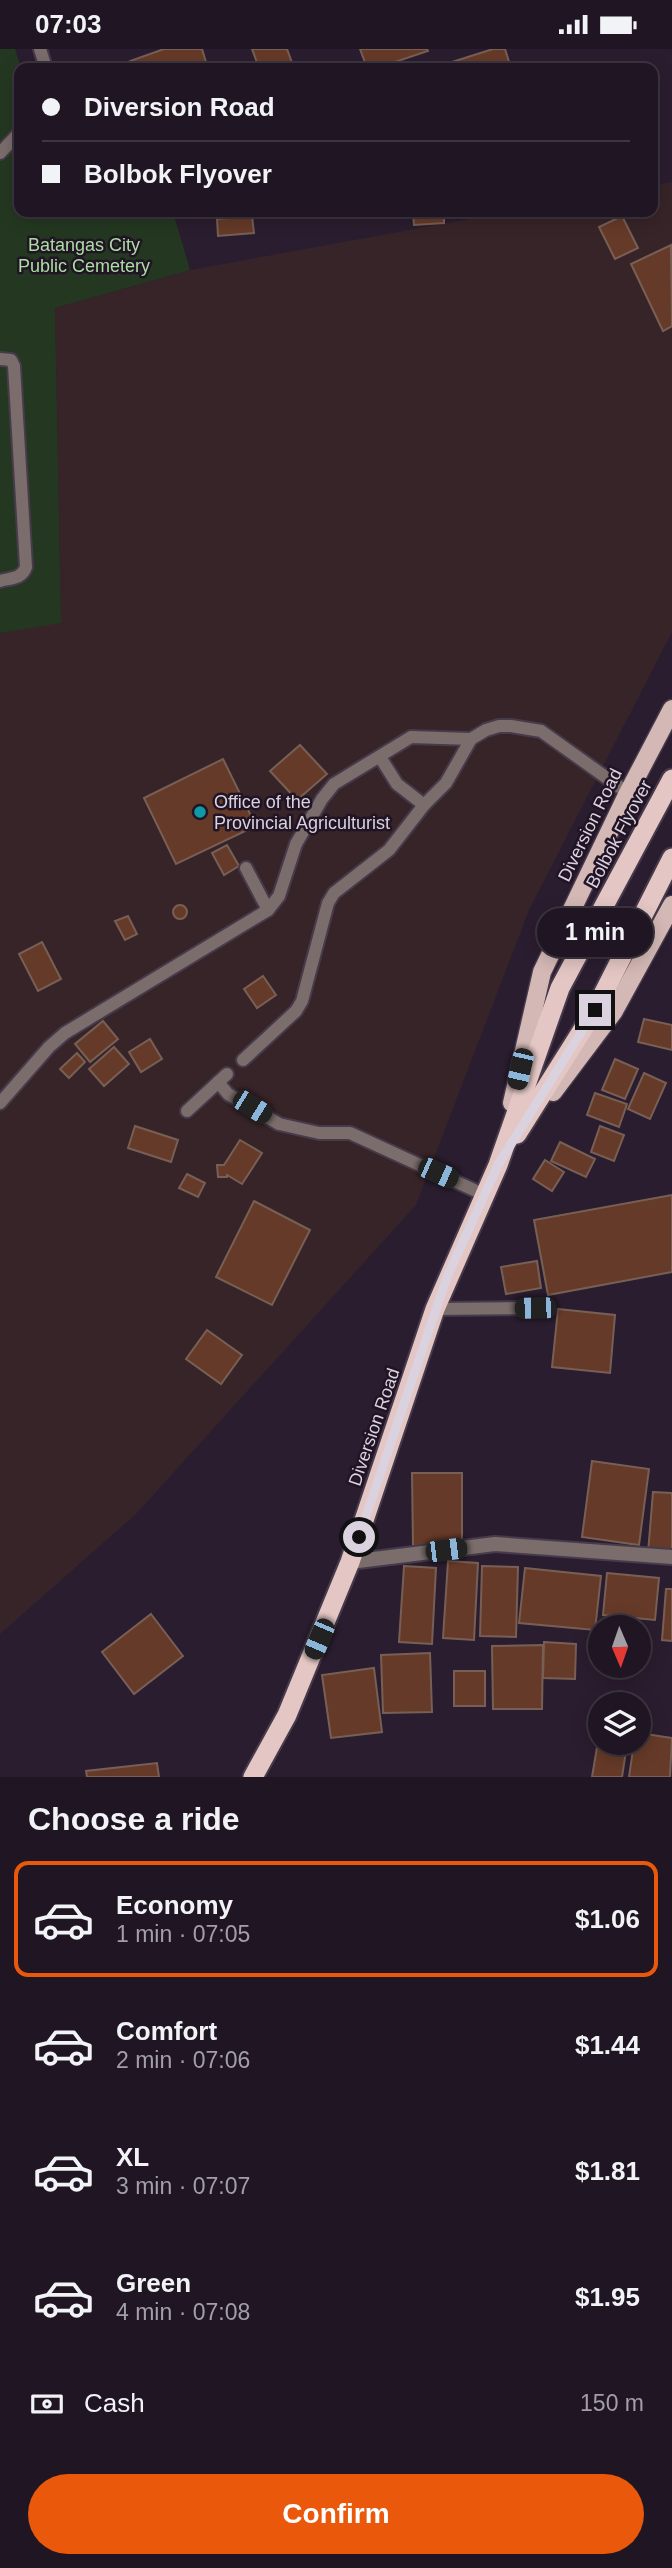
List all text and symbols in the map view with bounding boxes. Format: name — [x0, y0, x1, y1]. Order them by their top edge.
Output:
text: 07:03 — [35, 9, 102, 39]
text: Diversion Road — [84, 92, 275, 122]
text: Bolbok Flyover — [84, 159, 272, 189]
park label: Batangas City Public Cemetery — [18, 235, 150, 276]
street label: Diversion Road — [554, 765, 626, 885]
street label: Bolbok Flyover — [582, 777, 656, 891]
place label: Office of the Provincial Agriculturist — [214, 792, 390, 833]
marker: Office of the Provincial Agriculturist — [192, 804, 208, 820]
callout: 1 min — [537, 909, 653, 957]
text: 1 min — [565, 919, 625, 945]
route end — [579, 994, 611, 1026]
car — [506, 1046, 535, 1092]
car — [229, 1087, 276, 1127]
car — [415, 1155, 462, 1191]
car — [514, 1297, 557, 1319]
street label: Diversion Road — [345, 1366, 403, 1488]
route start — [343, 1521, 375, 1553]
car — [424, 1537, 469, 1563]
north arrow — [588, 1615, 651, 1678]
map controls — [588, 1615, 651, 1755]
car — [302, 1616, 337, 1662]
button: layers — [588, 1692, 651, 1755]
text: Choose a ride — [28, 1801, 240, 1837]
icon: car — [32, 1888, 95, 1951]
text: Economy — [116, 1890, 233, 1920]
text: $1.06 — [575, 1904, 640, 1934]
text: 1 min · 07:05 — [116, 1921, 250, 1947]
icon: car — [32, 2014, 95, 2077]
text: Comfort — [116, 2016, 217, 2046]
text: $1.44 — [575, 2030, 640, 2060]
text: 2 min · 07:06 — [116, 2047, 250, 2073]
icon: car — [32, 2140, 95, 2203]
text: XL — [116, 2142, 149, 2172]
text: $1.81 — [575, 2156, 640, 2186]
text: 3 min · 07:07 — [116, 2173, 250, 2199]
icon: car — [32, 2266, 95, 2329]
text: Green — [116, 2268, 191, 2298]
text: $1.95 — [575, 2282, 640, 2312]
text: 4 min · 07:08 — [116, 2299, 250, 2325]
icon: cash — [28, 2385, 66, 2423]
text: Cash — [84, 2388, 145, 2418]
text: 150 m — [580, 2390, 644, 2416]
button: Confirm — [28, 2474, 644, 2554]

